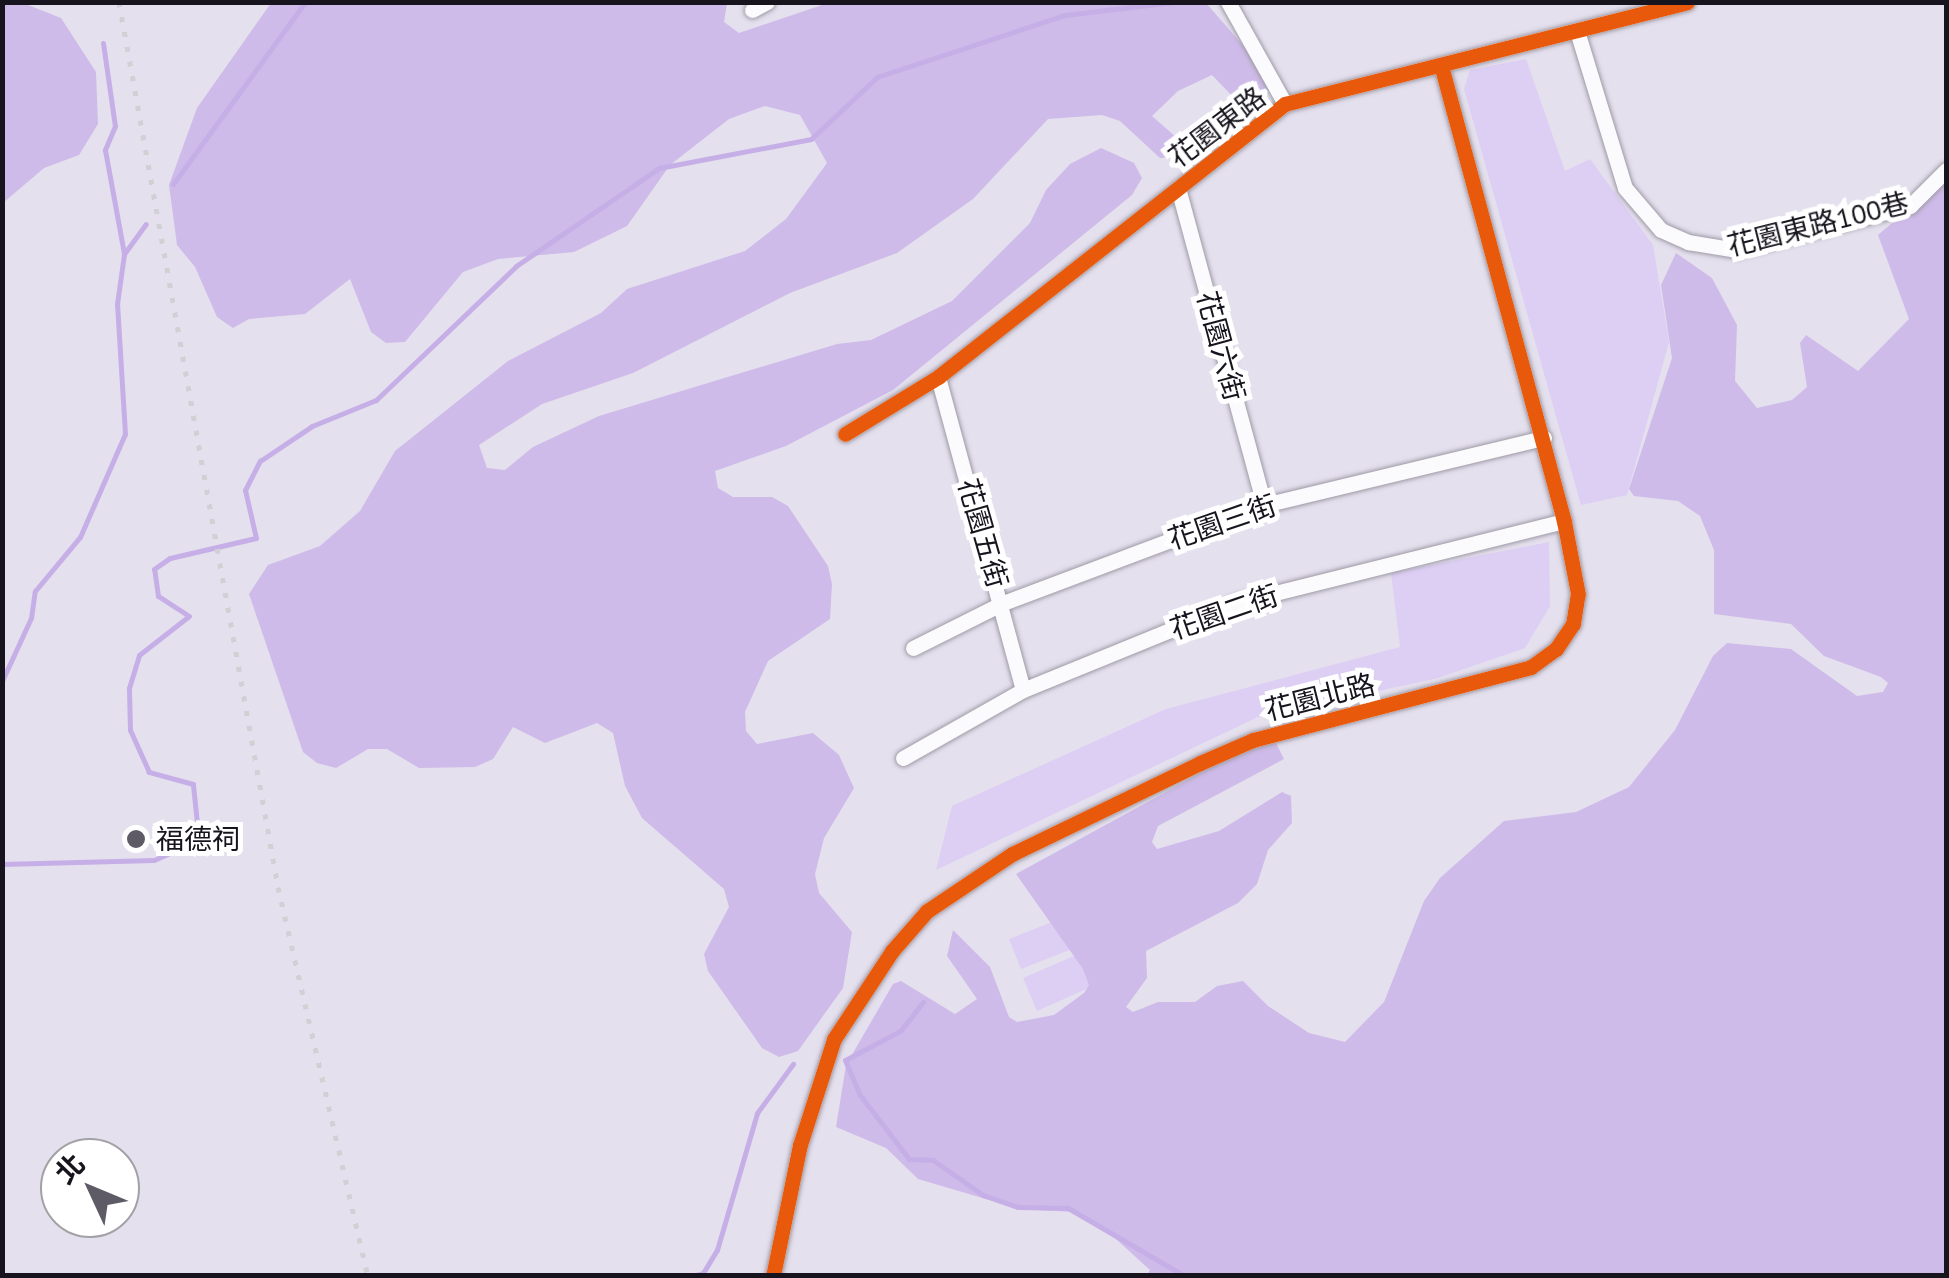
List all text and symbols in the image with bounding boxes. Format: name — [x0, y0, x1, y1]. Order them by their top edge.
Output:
street label: 花園東路 — [1162, 80, 1272, 174]
street label: 花園東路100巷 — [1724, 185, 1912, 263]
street label: 花園六街 — [1190, 288, 1252, 404]
street label: 花園五街 — [951, 475, 1015, 591]
street label: 花園三街 — [1164, 488, 1280, 556]
street label: 花園二街 — [1166, 578, 1282, 646]
street label: 花園北路 — [1262, 667, 1378, 727]
place label: 福德祠 — [156, 822, 240, 856]
marker: 福德祠 — [125, 828, 147, 850]
north arrow — [40, 1138, 140, 1238]
text: 北 — [46, 1145, 93, 1191]

